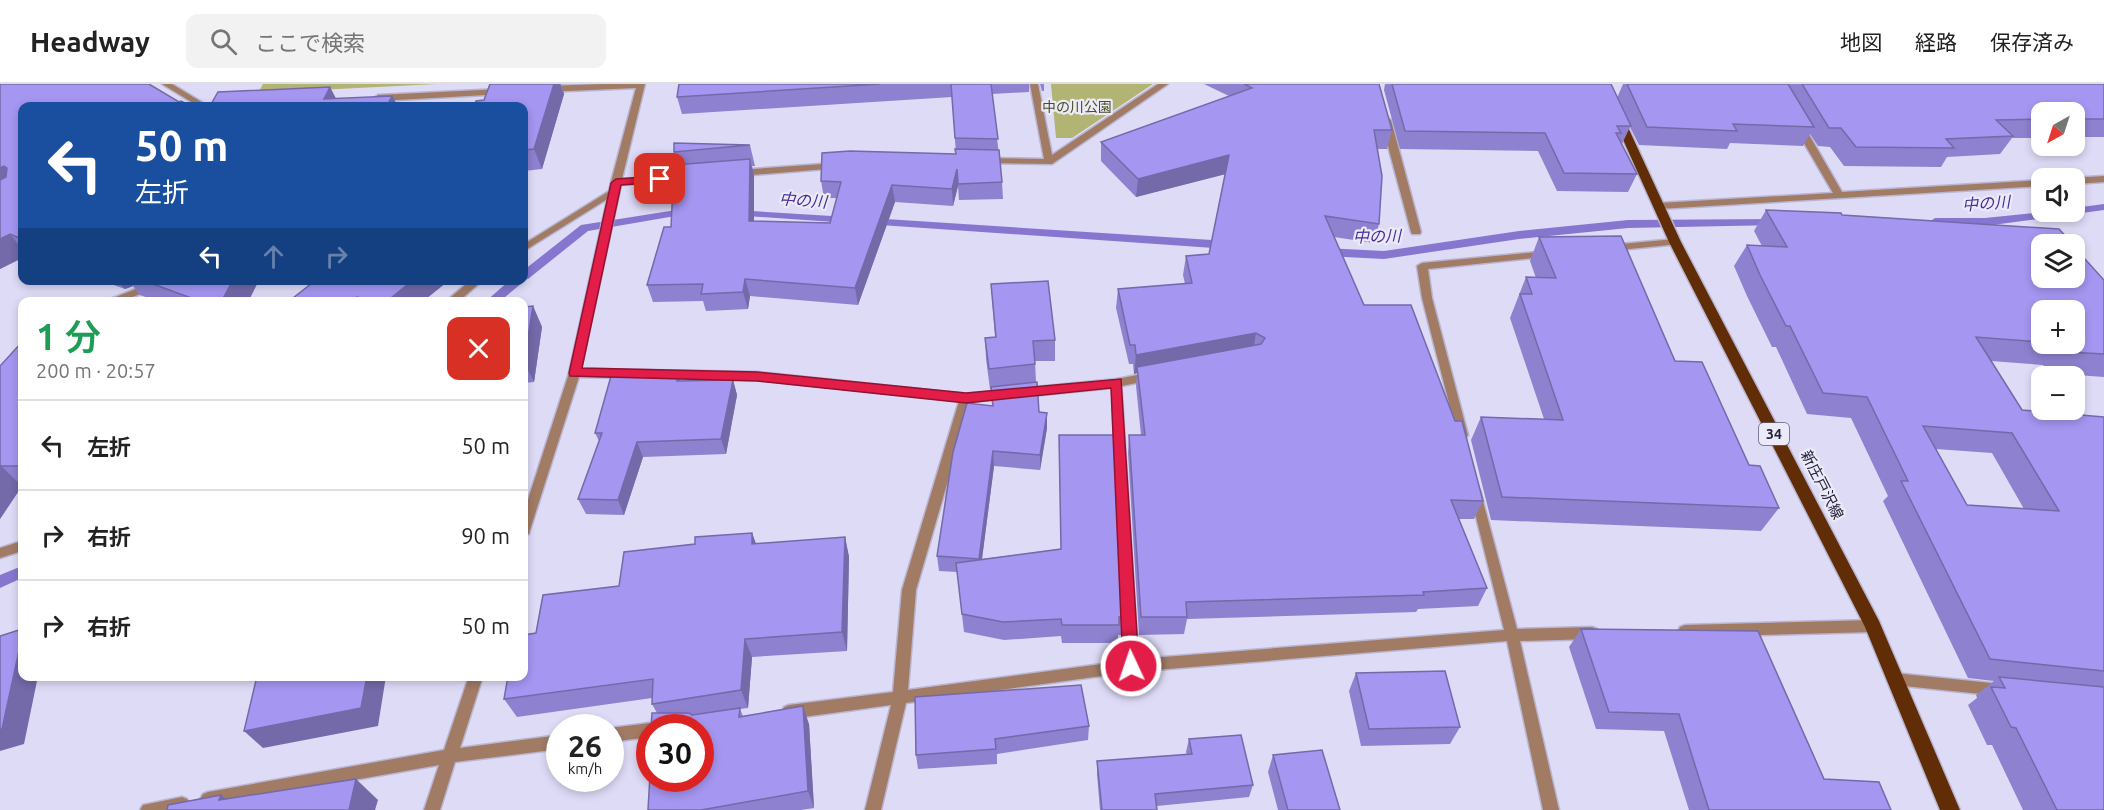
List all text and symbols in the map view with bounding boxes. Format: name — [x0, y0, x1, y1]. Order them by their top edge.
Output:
search box — [186, 14, 606, 68]
icon: search — [207, 25, 240, 58]
text: Headway — [30, 26, 150, 57]
text: ここで検索 — [255, 30, 365, 55]
text: 地図 — [1840, 30, 1882, 54]
text: 経路 — [1915, 30, 1957, 54]
text: 保存済み — [1990, 30, 2074, 54]
park label: 中の川公園 — [1042, 99, 1112, 115]
north arrow — [2031, 102, 2085, 156]
map controls — [2031, 102, 2085, 420]
text: 50 m — [135, 122, 229, 169]
icon: left — [36, 126, 114, 204]
pin — [634, 153, 685, 204]
icon: arrive — [643, 162, 676, 195]
button: sound — [2031, 168, 2085, 222]
text: 左折 — [135, 177, 189, 207]
water label: 中の川 — [778, 189, 830, 211]
water label: 中の川 — [1961, 192, 2013, 214]
water label: 中の川 — [1353, 227, 1403, 245]
button: layers — [2031, 234, 2085, 288]
icon: left — [194, 240, 227, 273]
icon: ahead — [257, 240, 290, 273]
icon: right — [320, 240, 353, 273]
button: + — [2031, 300, 2085, 354]
text: 1 分 — [36, 316, 101, 357]
button: close — [447, 317, 510, 380]
text: 200 m · 20:57 — [36, 359, 156, 382]
button: − — [2031, 366, 2085, 420]
road number: 34 — [1759, 423, 1789, 445]
icon: left — [36, 429, 69, 462]
text: 50 m — [461, 433, 510, 458]
text: 左折 — [87, 434, 131, 459]
street label: 新庄戸沢線 — [1798, 447, 1847, 522]
icon: right — [36, 519, 69, 552]
text: 90 m — [461, 523, 510, 548]
text: 右折 — [87, 524, 131, 549]
icon: right — [36, 609, 69, 642]
text: 50 m — [461, 613, 510, 638]
text: 右折 — [87, 614, 131, 639]
position arrow — [1099, 634, 1163, 698]
speed limit sign: 30 — [636, 714, 714, 792]
text: 26 — [568, 729, 602, 763]
text: km/h — [568, 760, 602, 777]

